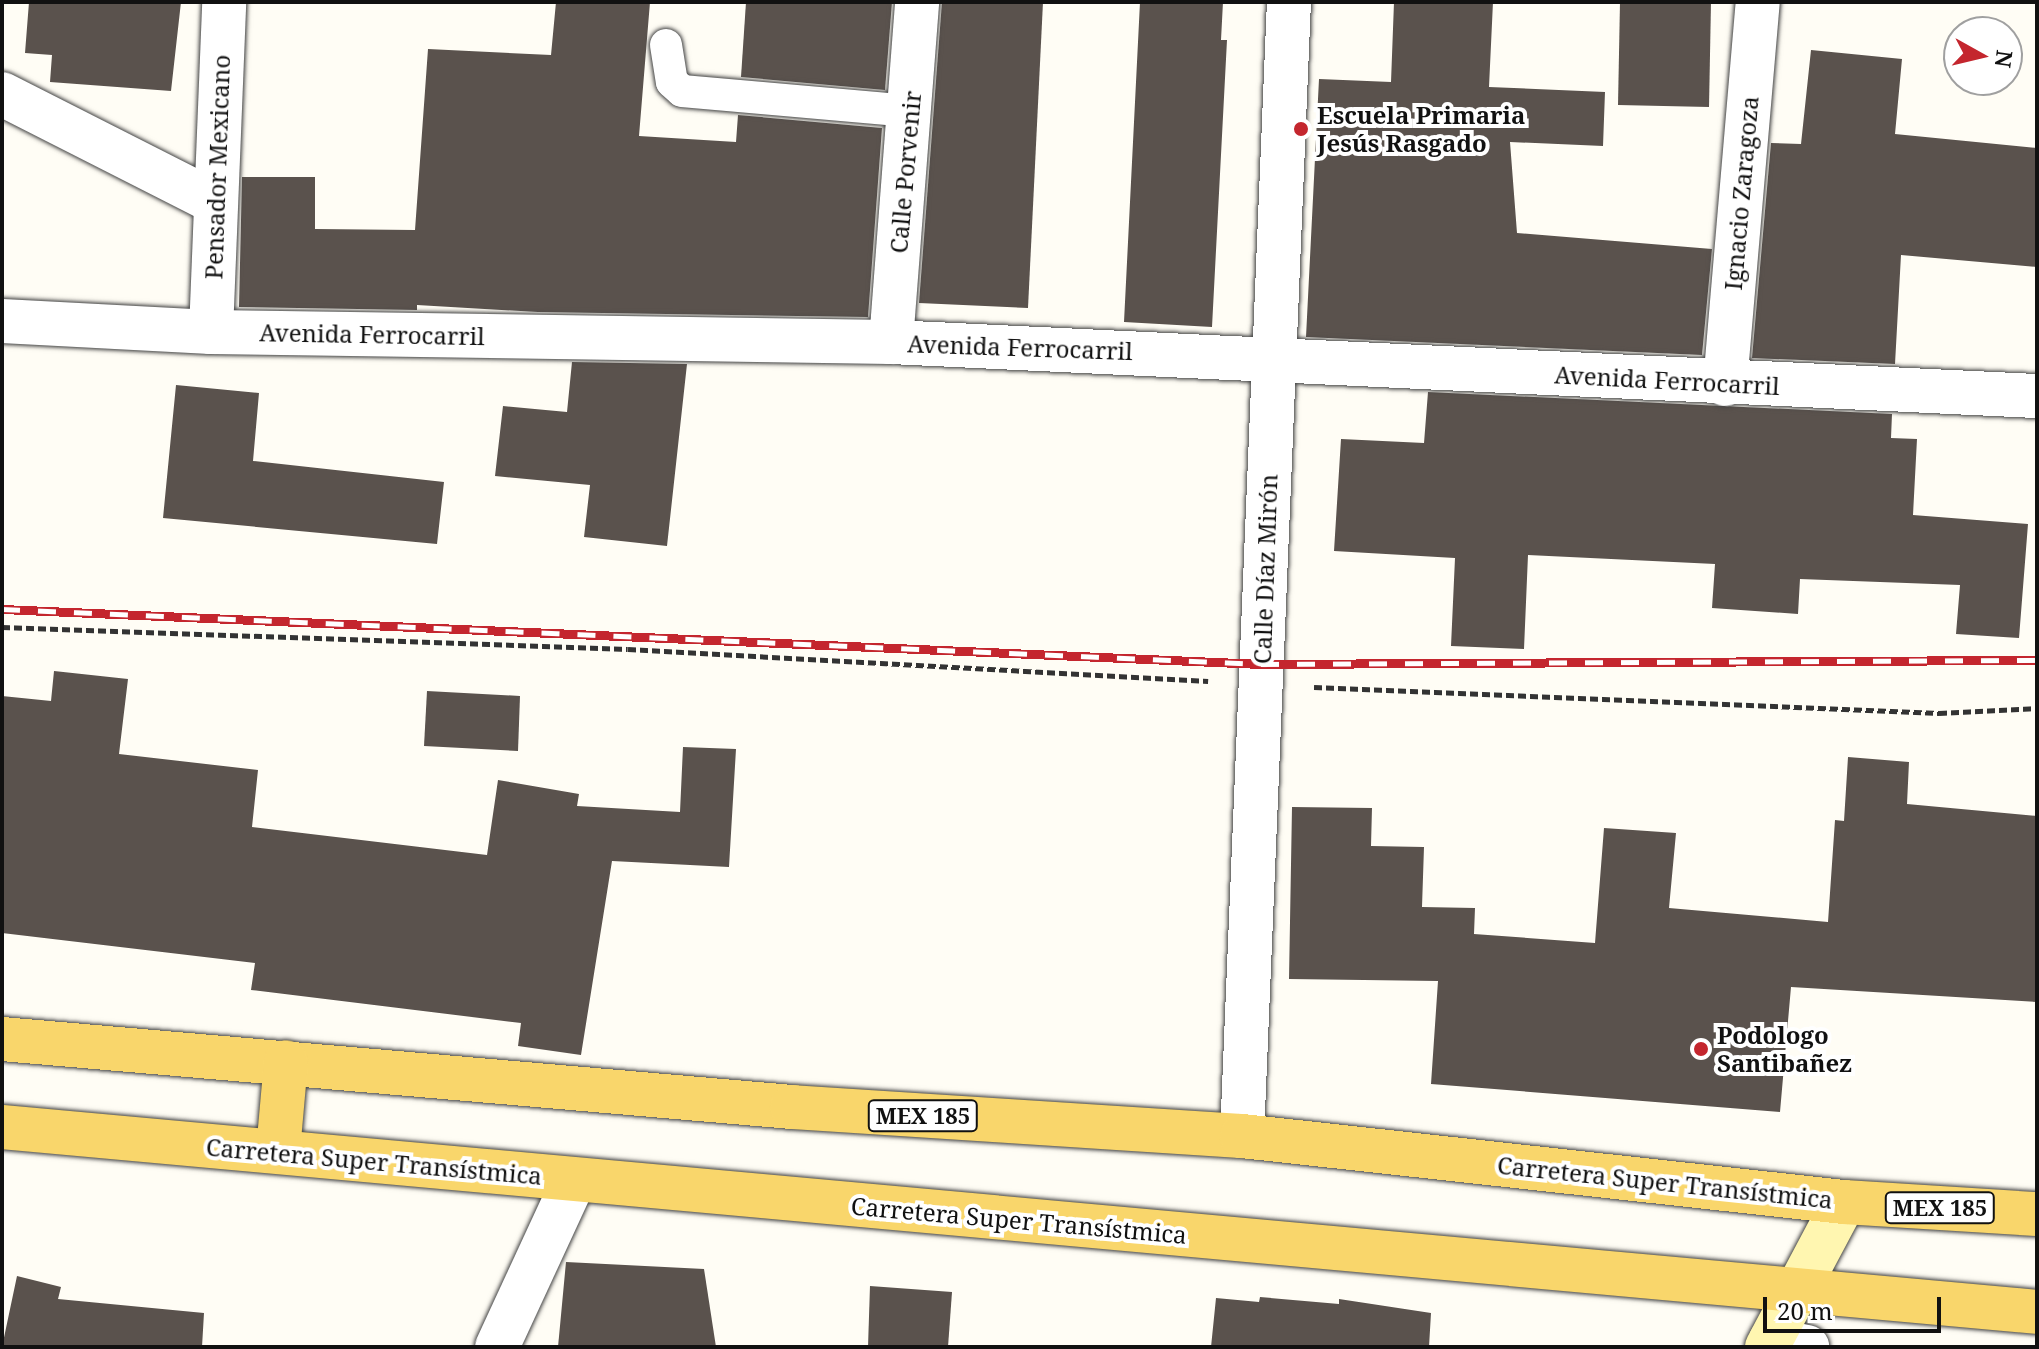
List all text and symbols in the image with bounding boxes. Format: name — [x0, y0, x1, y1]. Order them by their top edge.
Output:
north arrow — [1943, 16, 2023, 96]
text: N — [1989, 48, 2021, 70]
street label: Pensador Mexicano — [199, 54, 235, 280]
street label: Calle Porvenir — [884, 90, 926, 254]
street label: Ignacio Zaragoza — [1718, 95, 1764, 291]
place label: Escuela Primaria Jesús Rasgado — [1317, 101, 1525, 157]
marker: Escuela Primaria Jesús Rasgado — [1292, 120, 1310, 138]
street label: Avenida Ferrocarril — [259, 318, 485, 350]
street label: Avenida Ferrocarril — [907, 329, 1133, 365]
street label: Avenida Ferrocarril — [1554, 360, 1780, 400]
street label: Calle Díaz Mirón — [1247, 473, 1283, 665]
place label: Podologo Santibañez — [1717, 1021, 1852, 1077]
marker: Podologo Santibañez — [1692, 1040, 1710, 1058]
road number: MEX 185 — [867, 1098, 979, 1134]
street label: Carretera Super Transístmica — [205, 1132, 543, 1190]
street label: Carretera Super Transístmica — [1496, 1150, 1834, 1214]
road number: MEX 185 — [1884, 1190, 1996, 1226]
street label: Carretera Super Transístmica — [850, 1191, 1188, 1249]
scale bar — [1767, 1281, 1945, 1331]
text: 20 m — [1777, 1294, 1833, 1327]

